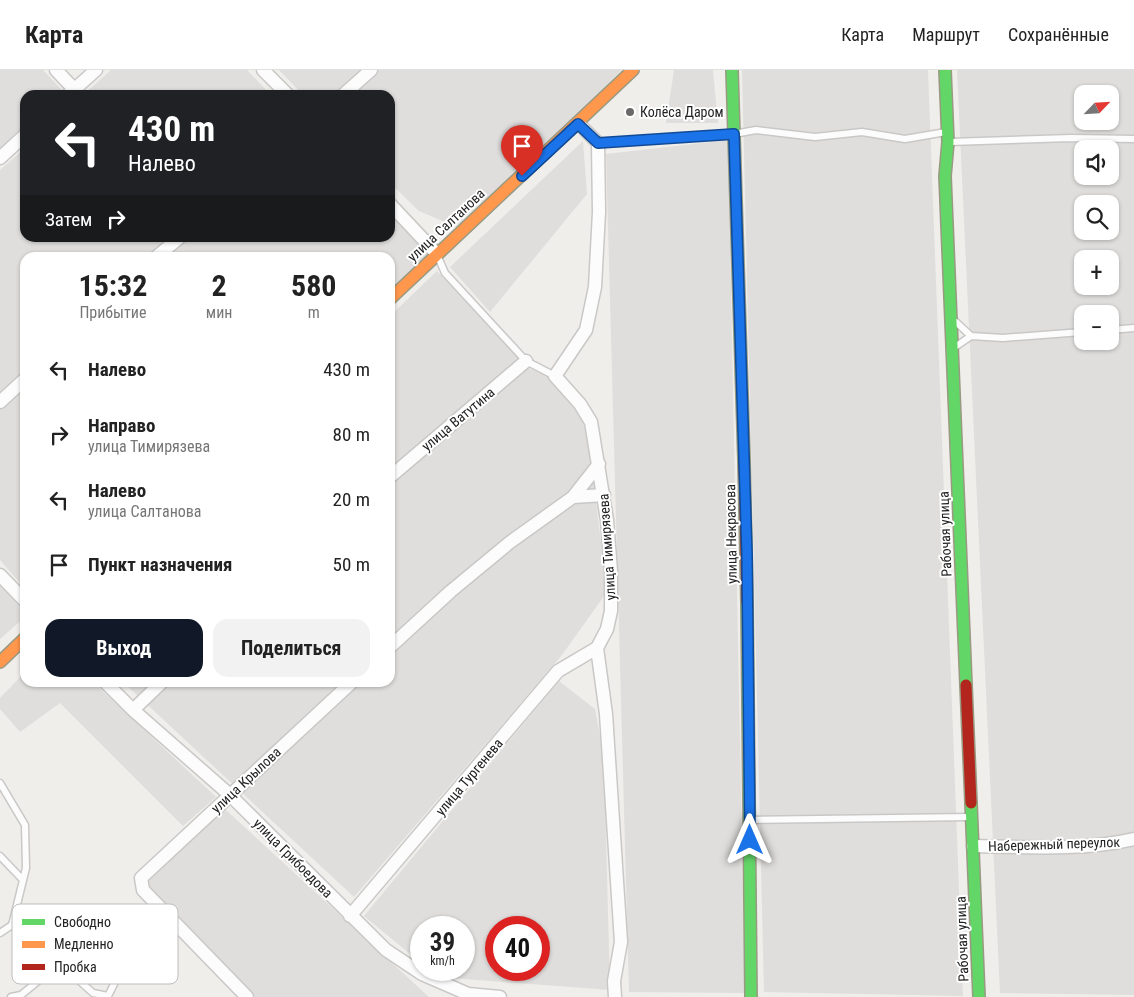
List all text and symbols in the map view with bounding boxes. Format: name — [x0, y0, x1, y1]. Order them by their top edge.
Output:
text: Карта — [25, 21, 83, 49]
text: Карта — [841, 24, 884, 45]
text: Маршрут — [912, 24, 980, 45]
text: Сохранённые — [1008, 24, 1109, 45]
north arrow — [1074, 85, 1119, 130]
map controls — [1074, 85, 1119, 350]
place label: Колёса Даром — [640, 104, 724, 120]
marker: Колёса Даром — [624, 106, 636, 118]
text: 430 m — [128, 109, 215, 150]
icon: left — [45, 110, 110, 175]
pin — [501, 125, 543, 176]
icon: arrive — [508, 132, 536, 160]
button: sound — [1074, 140, 1119, 185]
text: Налево — [128, 151, 196, 176]
street label: улица Салтанова — [404, 185, 488, 265]
button: search — [1074, 195, 1119, 240]
icon: right — [102, 205, 130, 233]
text: Затем — [45, 208, 92, 231]
button: + — [1074, 250, 1119, 295]
text: 15:32 — [79, 268, 147, 303]
text: 2 — [212, 268, 227, 303]
text: 580 — [291, 268, 336, 303]
text: Прибытие — [79, 303, 146, 322]
text: мин — [206, 303, 232, 322]
text: m — [308, 303, 320, 322]
button: − — [1074, 305, 1119, 350]
icon: left — [45, 356, 73, 384]
text: Налево — [88, 358, 146, 381]
text: 430 m — [323, 358, 370, 381]
street label: улица Ватутина — [418, 384, 498, 454]
text: Направо — [88, 414, 155, 437]
icon: right — [45, 421, 73, 449]
text: 80 m — [333, 423, 370, 446]
text: улица Тимирязева — [88, 437, 210, 456]
text: Налево — [88, 479, 146, 502]
street label: улица Некрасова — [722, 484, 740, 584]
icon: left — [45, 486, 73, 514]
text: 20 m — [333, 488, 370, 511]
street label: Рабочая улица — [936, 491, 954, 577]
street label: улица Тимирязева — [595, 493, 619, 601]
text: улица Салтанова — [88, 502, 202, 521]
icon: arrive — [45, 551, 73, 579]
text: Пункт назначения — [88, 553, 232, 576]
text: 50 m — [333, 553, 370, 576]
button: Выход — [45, 619, 203, 677]
button: Поделиться — [213, 619, 370, 677]
street label: улица Тургенева — [432, 735, 506, 819]
street label: улица Крылова — [208, 744, 284, 816]
position arrow — [723, 813, 775, 865]
street label: улица Грибоедова — [250, 815, 336, 901]
street label: Набережный переулок — [988, 834, 1121, 854]
street label: Рабочая улица — [953, 896, 971, 982]
legend — [12, 904, 178, 984]
text: Свободно — [54, 914, 111, 930]
speed limit sign: 40 — [485, 916, 550, 981]
text: 39 — [430, 928, 455, 957]
text: Медленно — [54, 936, 114, 952]
text: km/h — [430, 954, 455, 968]
text: Пробка — [54, 959, 97, 975]

